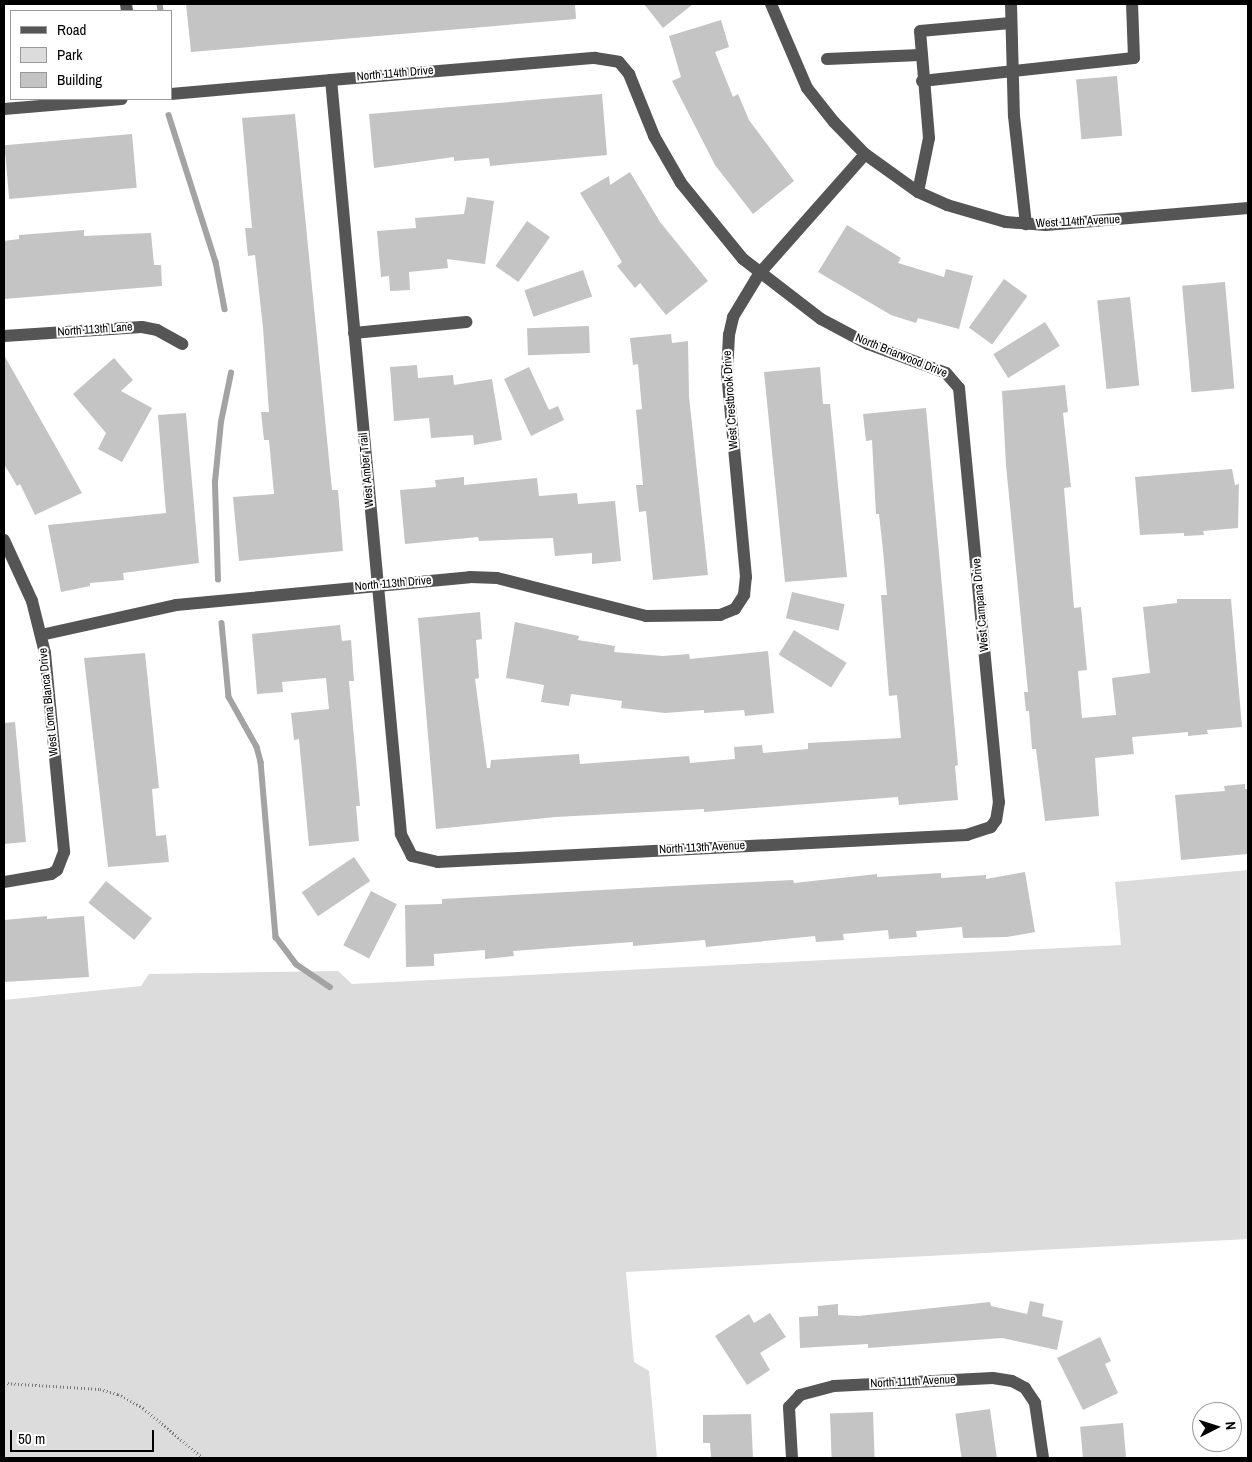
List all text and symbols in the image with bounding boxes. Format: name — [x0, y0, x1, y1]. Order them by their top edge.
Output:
legend — [10, 10, 172, 100]
text: Road — [57, 19, 86, 40]
text: Park — [57, 44, 82, 65]
street label: North 114th Drive — [356, 63, 434, 85]
text: Building — [57, 69, 102, 90]
street label: West 114th Avenue — [1035, 213, 1121, 231]
street label: North 113th Lane — [57, 320, 133, 340]
street label: North Briarwood Drive — [853, 331, 949, 381]
street label: West Crestbrook Drive — [720, 350, 742, 450]
street label: West Amber Trail — [357, 432, 377, 508]
street label: West Campana Drive — [970, 558, 992, 652]
street label: North 113th Drive — [354, 573, 432, 595]
street label: West Loma Blanca Drive — [36, 647, 62, 757]
street label: North 113th Avenue — [658, 839, 746, 857]
street label: North 111th Avenue — [870, 1373, 956, 1391]
north arrow — [1192, 1402, 1242, 1452]
scale bar — [12, 1420, 156, 1452]
text: N — [1222, 1421, 1240, 1431]
text: 50 m — [18, 1428, 45, 1449]

